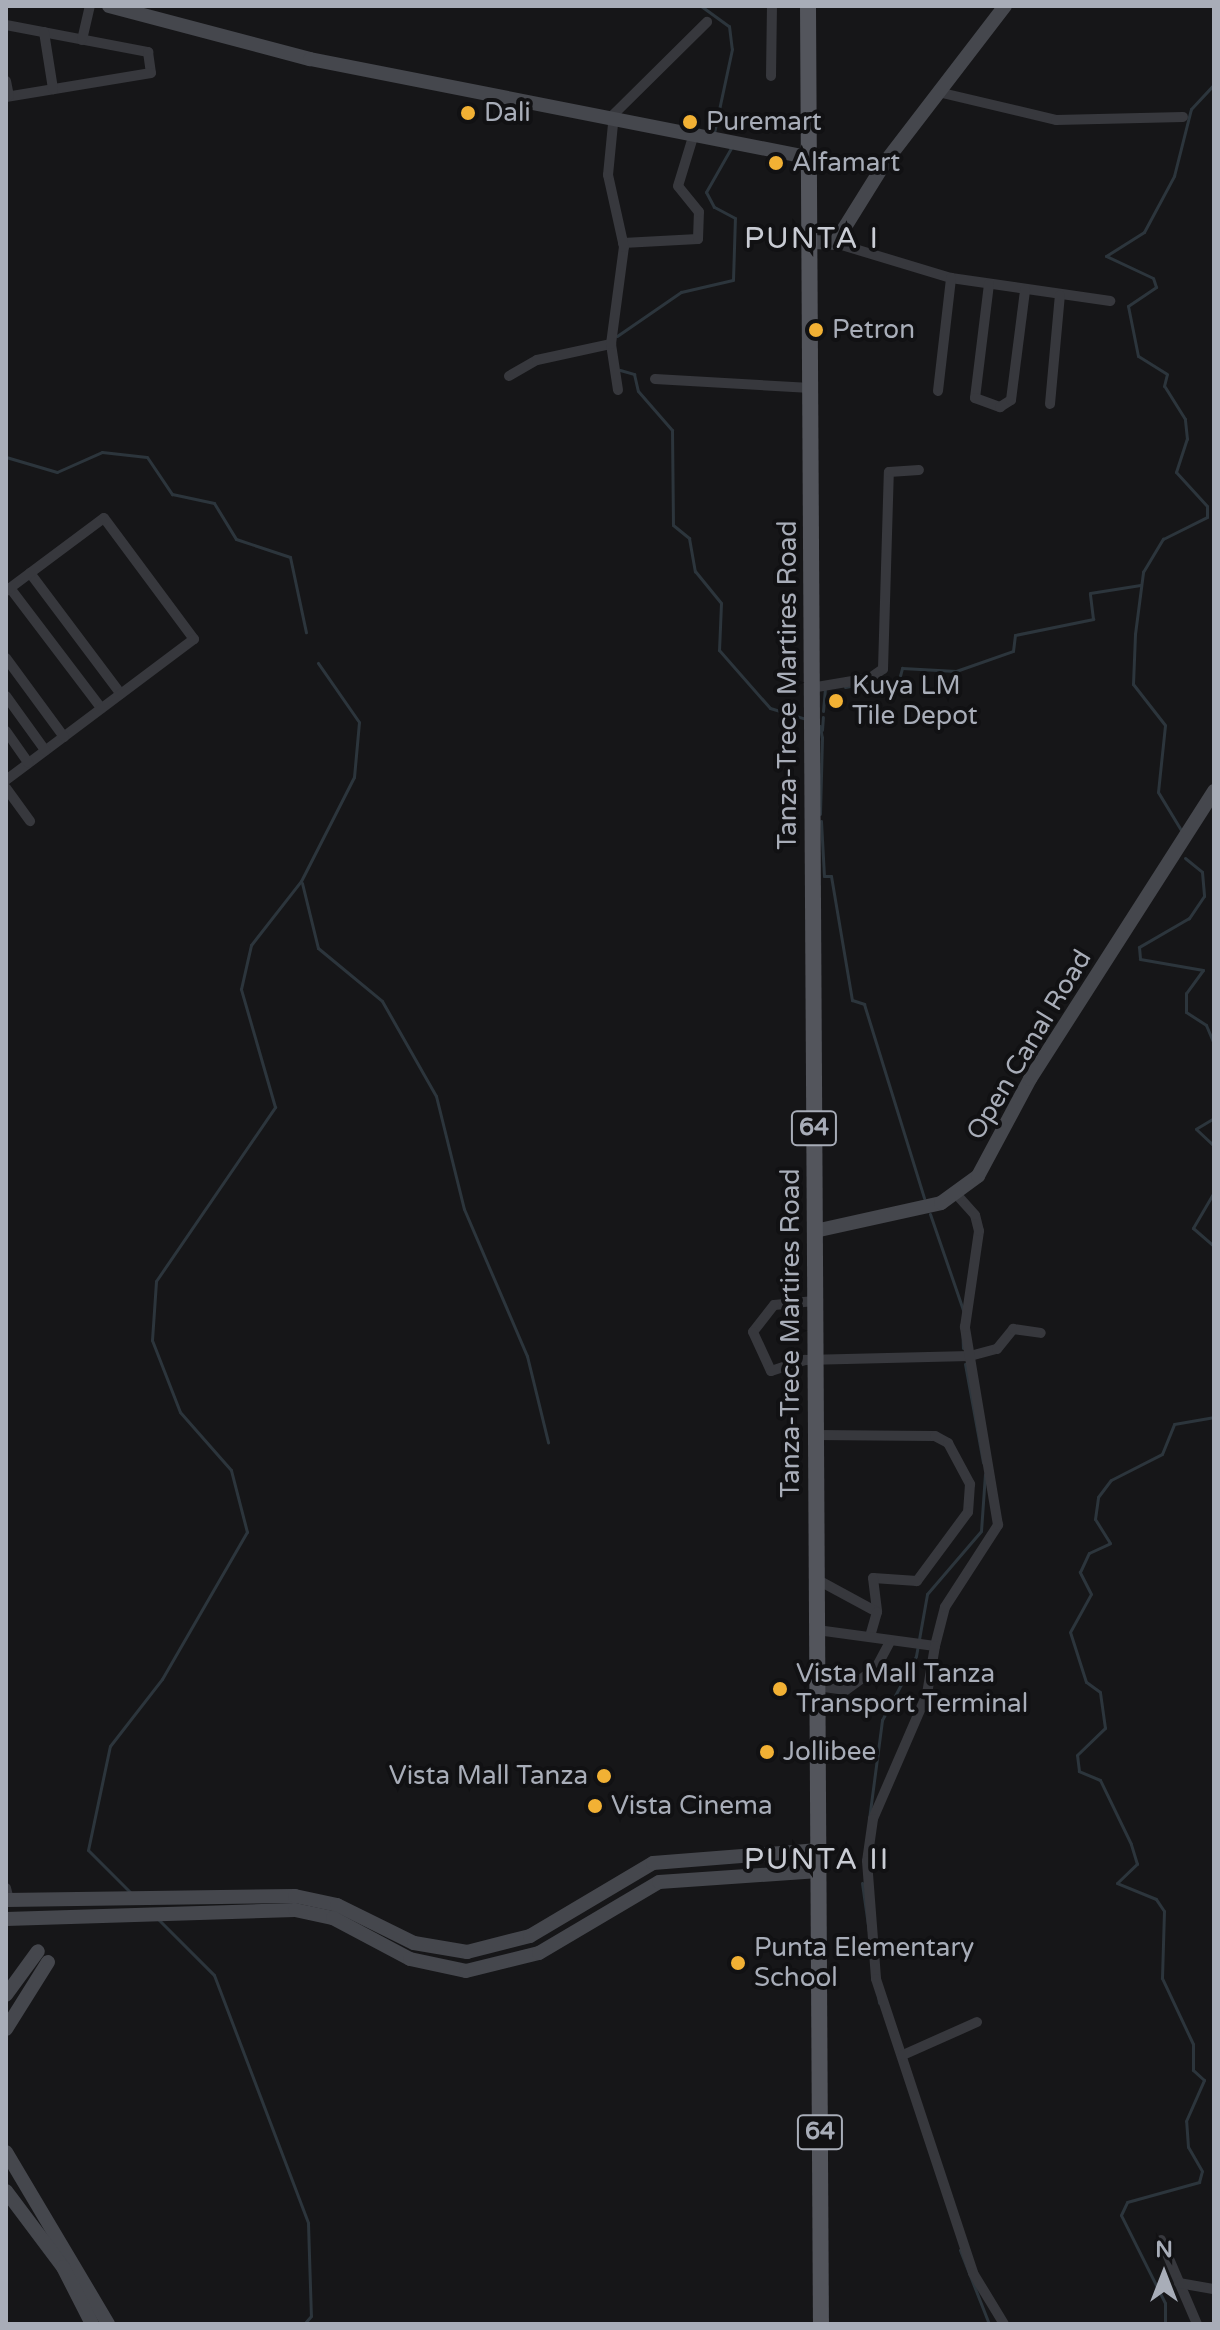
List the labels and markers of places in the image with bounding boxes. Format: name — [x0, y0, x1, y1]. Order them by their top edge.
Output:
place label: Dali — [484, 97, 531, 129]
marker: Dali — [459, 104, 477, 122]
place label: Puremart — [706, 106, 822, 138]
marker: Puremart — [681, 113, 699, 131]
place label: Alfamart — [792, 147, 900, 179]
marker: Alfamart — [767, 154, 785, 172]
place label: Petron — [832, 314, 915, 346]
marker: Petron — [807, 321, 825, 339]
place label: Kuya LM Tile Depot — [852, 670, 978, 732]
marker: Kuya LM Tile Depot — [827, 692, 845, 710]
place label: Vista Mall Tanza Transport Terminal — [796, 1658, 1028, 1720]
marker: Vista Mall Tanza Transport Terminal — [771, 1680, 789, 1698]
place label: Jollibee — [783, 1736, 876, 1768]
marker: Jollibee — [758, 1743, 776, 1761]
place label: Vista Mall Tanza — [389, 1760, 588, 1792]
marker: Vista Mall Tanza — [595, 1767, 613, 1785]
place label: Vista Cinema — [611, 1790, 773, 1822]
marker: Vista Cinema — [586, 1797, 604, 1815]
place label: Punta Elementary School — [754, 1932, 974, 1994]
marker: Punta Elementary School — [729, 1954, 747, 1972]

